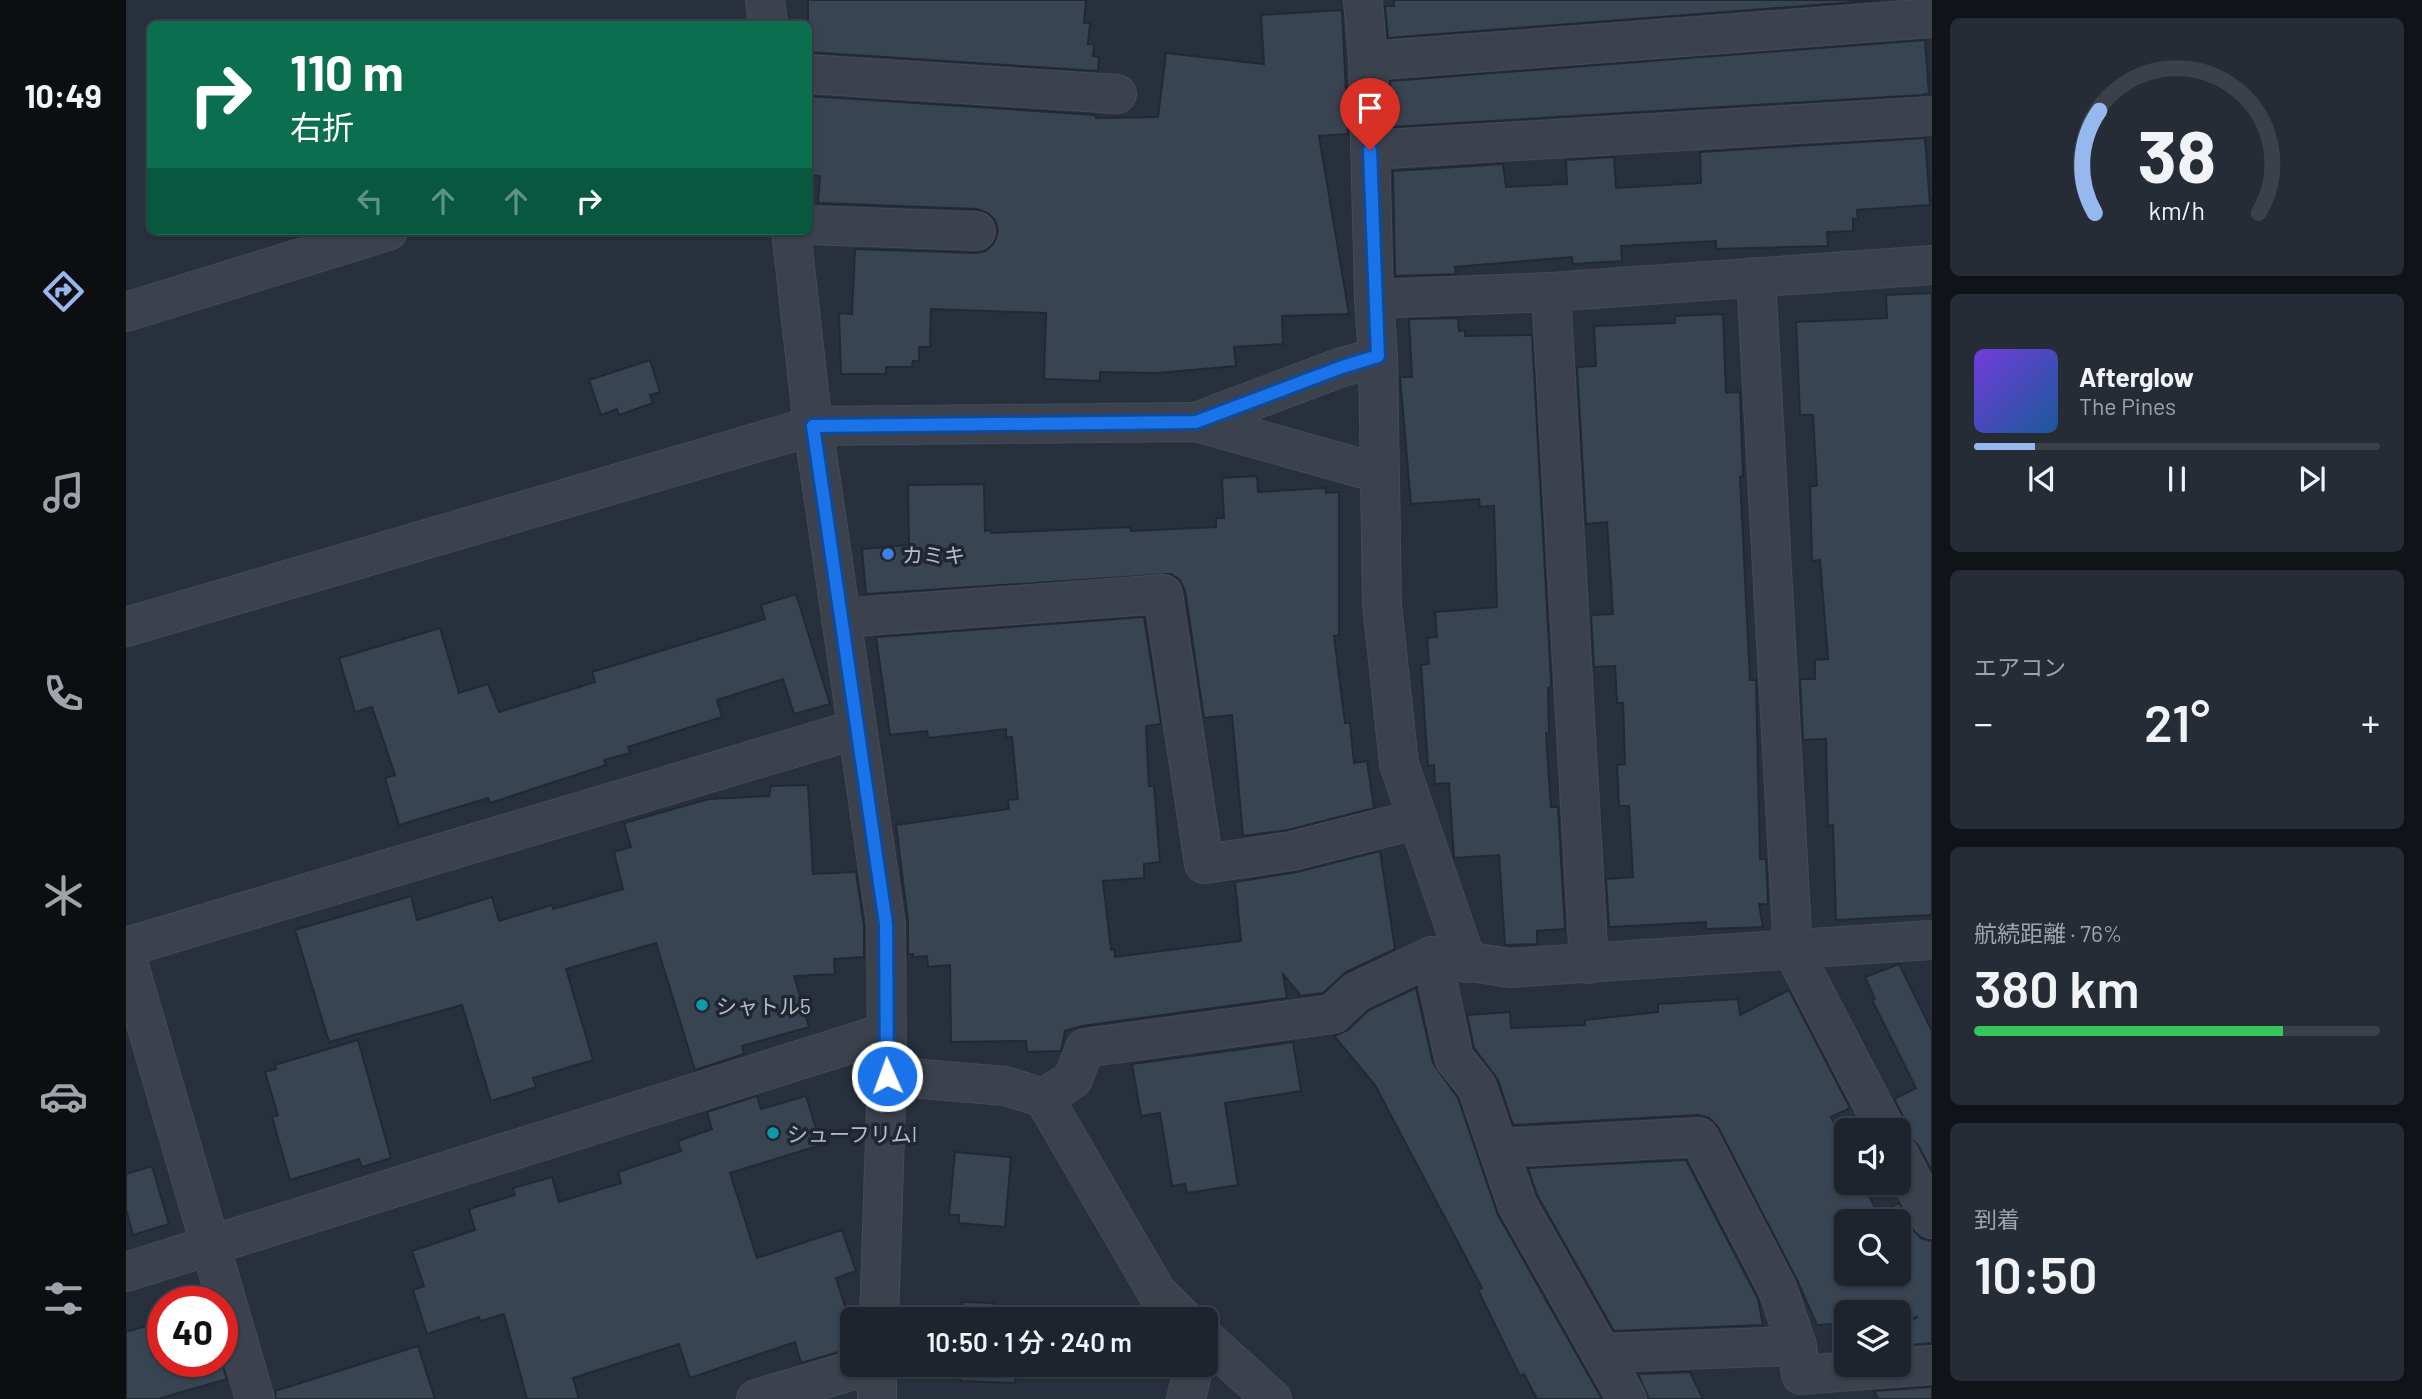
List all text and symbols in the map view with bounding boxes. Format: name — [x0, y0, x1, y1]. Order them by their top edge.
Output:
text: 110 m — [290, 42, 404, 101]
icon: right — [175, 49, 266, 140]
text: 10:49 — [24, 76, 102, 114]
pin — [1340, 78, 1400, 150]
icon: arrive — [1351, 89, 1389, 127]
text: 右折 — [290, 107, 354, 145]
text: 38 — [2138, 110, 2216, 198]
icon: left — [351, 182, 389, 220]
icon: ahead — [424, 182, 462, 220]
icon: ahead — [497, 182, 535, 220]
icon: right — [570, 182, 608, 220]
text: km/h — [2149, 195, 2205, 225]
icon: directions — [39, 267, 88, 316]
text: Afterglow — [2079, 361, 2194, 392]
text: The Pines — [2079, 392, 2176, 420]
icon: previous — [2023, 460, 2061, 498]
icon: pause — [2158, 460, 2196, 498]
icon: next — [2293, 460, 2331, 498]
icon: music — [39, 468, 88, 517]
place label: カミキ — [902, 542, 965, 567]
marker: カミキ — [880, 546, 896, 562]
text: エアコン — [1974, 653, 2066, 681]
icon: phone — [39, 669, 88, 718]
text: 21° — [2144, 690, 2210, 752]
text: − — [1974, 699, 1993, 745]
text: + — [2361, 699, 2380, 745]
icon: climate — [39, 871, 88, 920]
text: 航続距離 · 76% — [1974, 919, 2122, 947]
text: 380 km — [1974, 956, 2140, 1018]
place label: シャトル5 — [716, 993, 811, 1018]
marker: シャトル5 — [694, 997, 710, 1013]
position arrow — [850, 1039, 924, 1113]
icon: car — [39, 1072, 88, 1121]
map controls — [1834, 1118, 1911, 1377]
button: sound — [1834, 1118, 1911, 1195]
place label: シューフリムI — [787, 1121, 917, 1146]
marker: シューフリムI — [765, 1125, 781, 1141]
text: 到着 — [1974, 1205, 2020, 1233]
button: search — [1834, 1209, 1911, 1286]
text: 10:50 — [1974, 1242, 2097, 1304]
icon: filters — [39, 1274, 88, 1323]
speed limit sign: 40 — [147, 1286, 238, 1377]
button: layers — [1834, 1300, 1911, 1377]
text: 10:50 · 1 分 · 240 m — [926, 1326, 1132, 1357]

